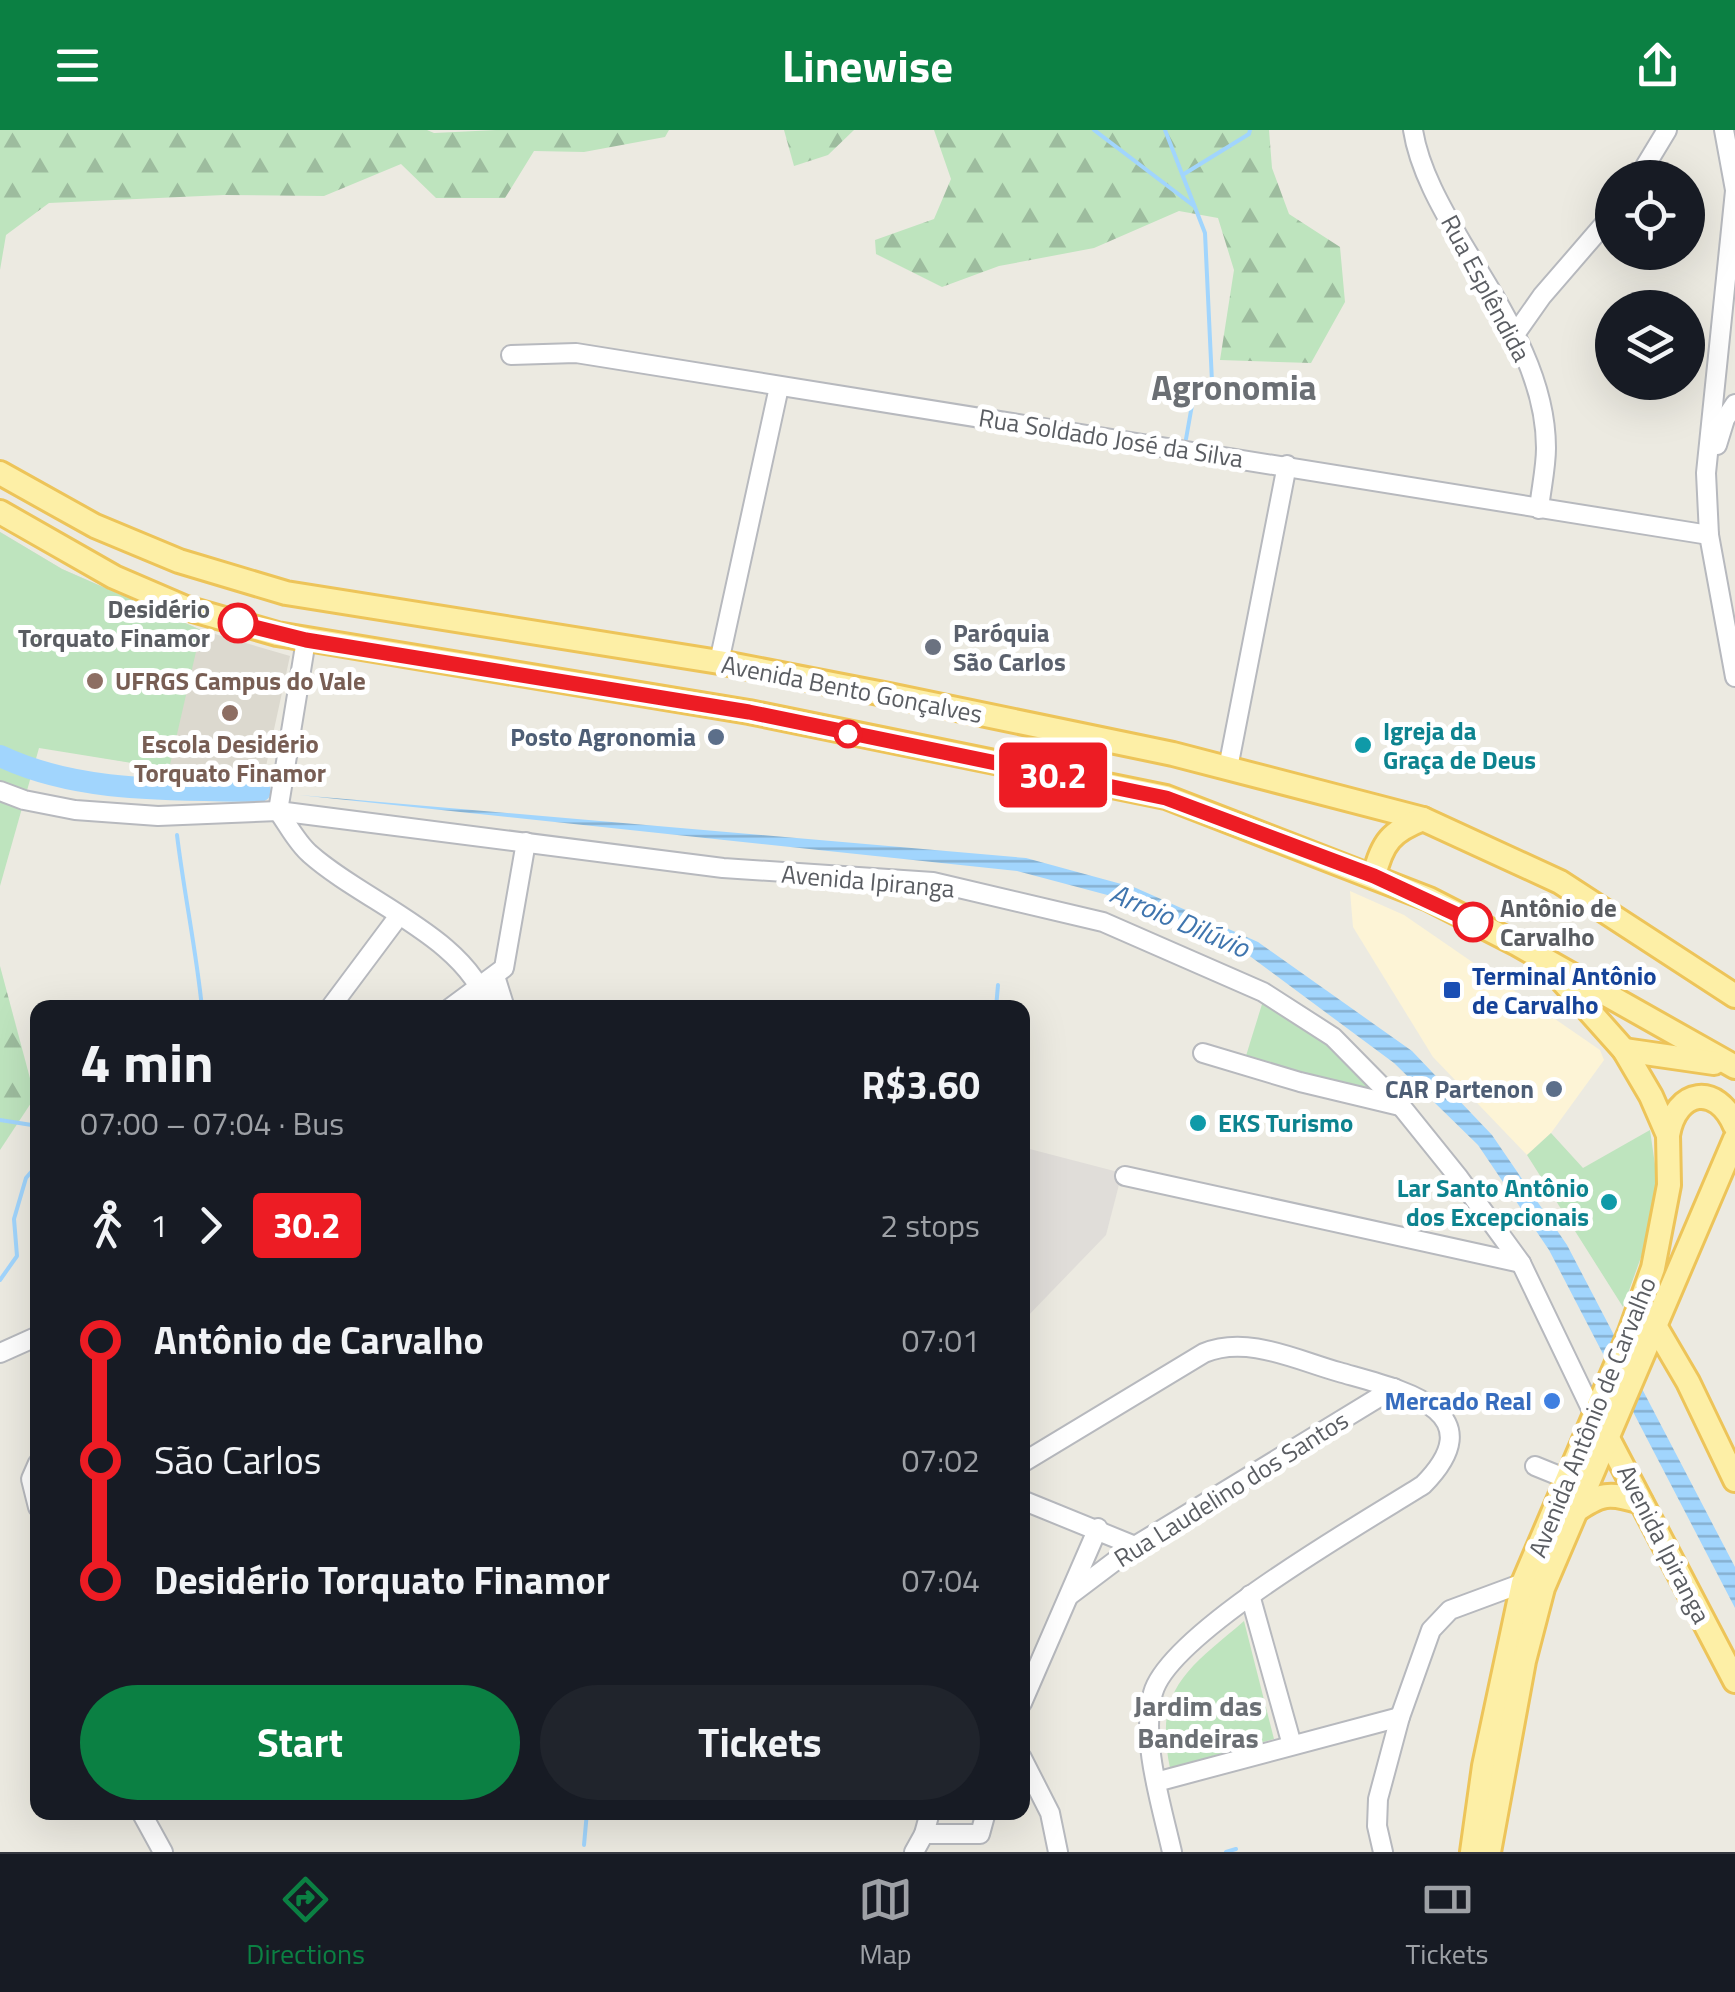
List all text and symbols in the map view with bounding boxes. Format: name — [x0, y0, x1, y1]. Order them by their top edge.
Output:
text: Linewise — [782, 31, 953, 99]
icon: menu — [50, 38, 105, 93]
icon: share — [1630, 38, 1685, 93]
map controls — [1595, 160, 1705, 400]
button: locate — [1595, 160, 1705, 270]
street label: Rua Esplêndida — [1431, 208, 1541, 369]
button: layers — [1595, 290, 1705, 400]
district label: Agronomia — [1151, 360, 1317, 414]
street label: Rua Soldado José da Silva — [976, 398, 1246, 478]
place label: Desidério Torquato Finamor — [18, 590, 210, 657]
marker: Desidério Torquato Finamor — [219, 604, 257, 642]
place label: Paróquia São Carlos — [953, 614, 1066, 681]
marker: Paróquia São Carlos — [922, 636, 944, 658]
street label: Avenida Bento Gonçalves — [718, 645, 986, 733]
place label: UFRGS Campus do Vale — [115, 662, 366, 700]
marker: UFRGS Campus do Vale — [84, 670, 106, 692]
marker: Escola Desidério Torquato Finamor — [219, 702, 241, 724]
place label: Igreja da Graça de Deus — [1383, 712, 1536, 779]
place label: Posto Agronomia — [510, 718, 696, 756]
unlabelled marker — [835, 721, 861, 747]
place label: Escola Desidério Torquato Finamor — [134, 725, 326, 792]
marker: Posto Agronomia — [705, 726, 727, 748]
marker: Igreja da Graça de Deus — [1352, 734, 1374, 756]
line badge: 30.2 — [983, 742, 1123, 808]
text: 30.2 — [1019, 748, 1087, 802]
street label: Avenida Ipiranga — [780, 854, 957, 908]
water label: Arroio Dilúvio — [1104, 871, 1257, 969]
place label: Antônio de Carvalho — [1500, 889, 1617, 956]
marker: Antônio de Carvalho — [1454, 903, 1492, 941]
place label: Terminal Antônio de Carvalho — [1472, 957, 1657, 1024]
marker: Terminal Antônio de Carvalho — [1441, 979, 1463, 1001]
text: 4 min — [80, 1020, 214, 1103]
text: R$3.60 — [862, 1056, 980, 1114]
place label: CAR Partenon — [1385, 1070, 1534, 1108]
marker: CAR Partenon — [1543, 1078, 1565, 1100]
text: 07:00 – 07:04 · Bus — [80, 1099, 344, 1147]
place label: EKS Turismo — [1218, 1104, 1353, 1142]
marker: EKS Turismo — [1187, 1112, 1209, 1134]
place label: Lar Santo Antônio dos Excepcionais — [1397, 1169, 1589, 1236]
marker: Lar Santo Antônio dos Excepcionais — [1598, 1191, 1620, 1213]
icon: walk — [80, 1198, 135, 1253]
icon: forward — [183, 1198, 238, 1253]
text: 30.2 — [273, 1198, 341, 1252]
text: 1 — [150, 1201, 168, 1249]
text: 2 stops — [880, 1201, 980, 1249]
street label: Avenida Antônio de Carvalho — [1518, 1271, 1666, 1563]
text: Antônio de Carvalho — [154, 1311, 484, 1369]
text: 07:01 — [901, 1316, 980, 1364]
place label: Mercado Real — [1385, 1382, 1532, 1420]
marker: Mercado Real — [1541, 1390, 1563, 1412]
street label: Rua Laudelino dos Santos — [1106, 1401, 1356, 1577]
text: São Carlos — [154, 1431, 321, 1489]
text: 07:02 — [901, 1436, 980, 1484]
street label: Avenida Ipiranga — [1608, 1458, 1721, 1630]
text: Desidério Torquato Finamor — [154, 1551, 610, 1609]
text: 07:04 — [901, 1556, 980, 1604]
district label: Jardim das Bandeiras — [1134, 1684, 1262, 1759]
button: Start — [80, 1685, 520, 1800]
button: Tickets — [540, 1685, 980, 1800]
tab: Directions — [246, 1872, 365, 1975]
tab: Map — [858, 1872, 913, 1975]
tab: Tickets — [1406, 1872, 1489, 1975]

